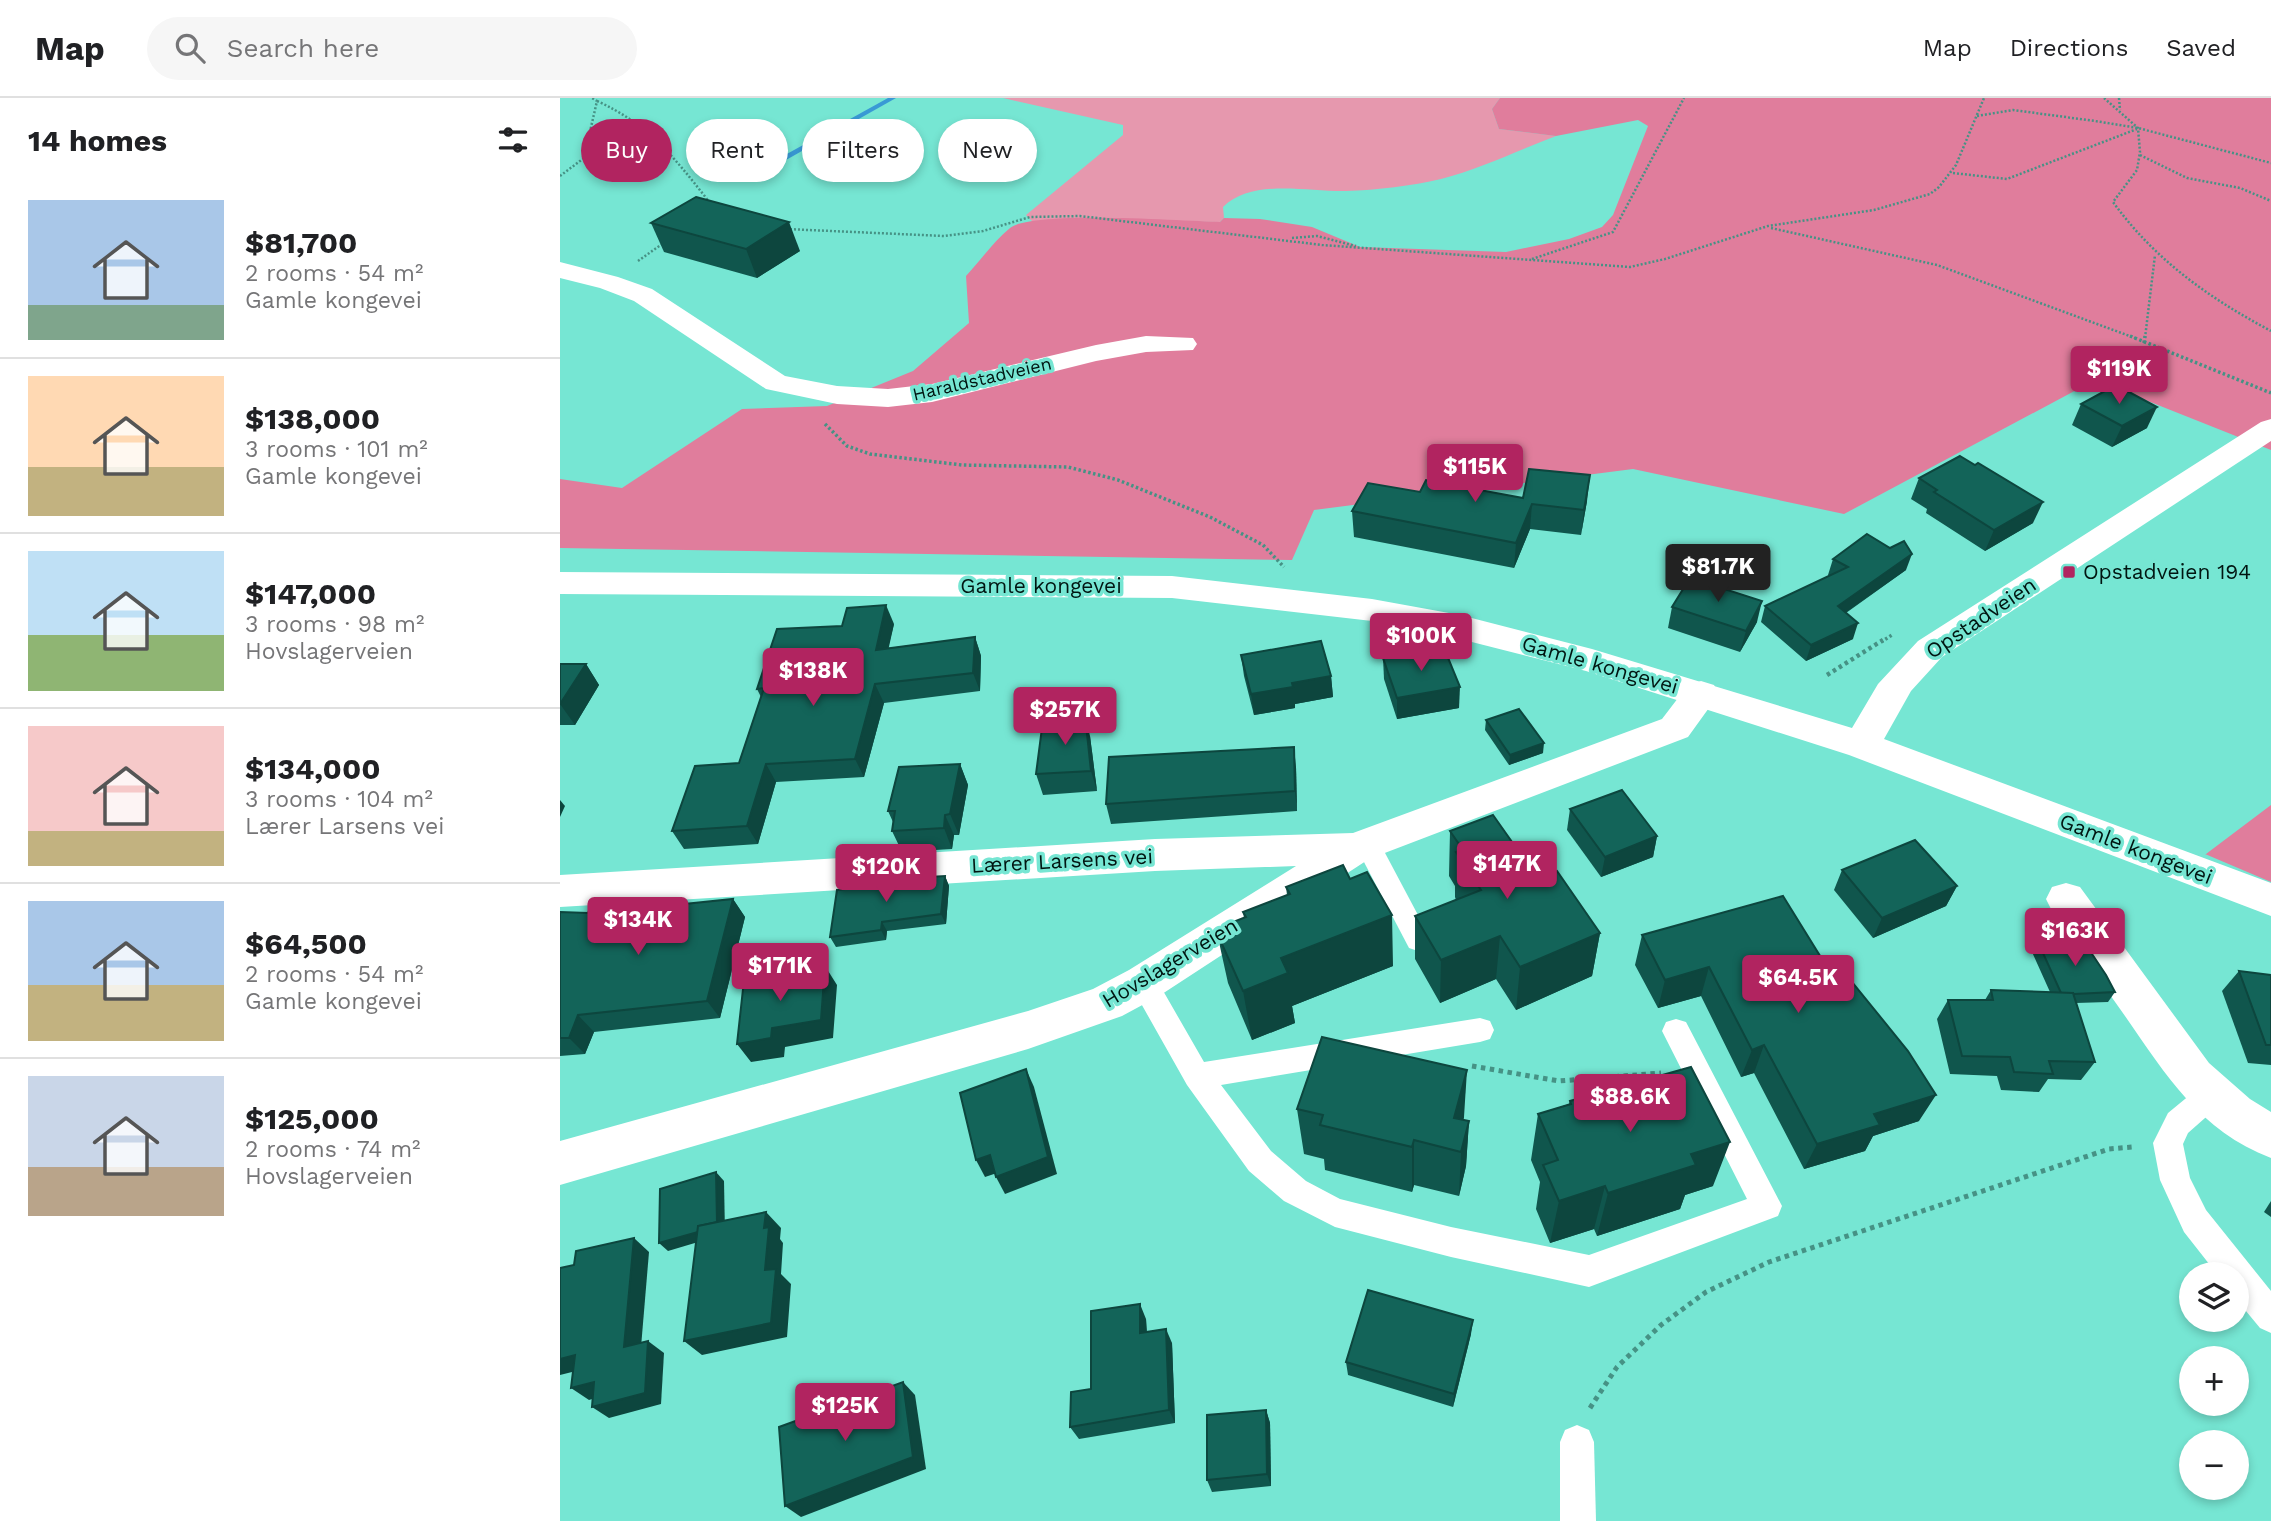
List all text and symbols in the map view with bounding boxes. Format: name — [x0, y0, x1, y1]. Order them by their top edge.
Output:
search box — [147, 17, 637, 80]
text: Map — [35, 29, 105, 68]
icon: search — [171, 29, 209, 67]
text: Search here — [227, 33, 379, 63]
text: Map — [1923, 34, 1972, 62]
text: Directions — [2010, 34, 2128, 62]
text: Saved — [2166, 34, 2236, 62]
chip: Buy — [581, 119, 672, 182]
chip: Rent — [686, 119, 788, 182]
chip: Filters — [802, 119, 924, 182]
chip: New — [938, 119, 1037, 182]
icon: filters — [494, 121, 532, 159]
text: 14 homes — [28, 123, 167, 158]
text: $81,700 — [245, 225, 357, 260]
icon: home — [84, 228, 168, 312]
text: 2 rooms · 54 m² — [245, 260, 423, 287]
text: Gamle kongevei — [245, 287, 422, 314]
pin: $119K — [2070, 346, 2168, 406]
street label: Haraldstadveien — [910, 352, 1053, 405]
text: $119K — [2087, 355, 2151, 382]
text: $138,000 — [245, 401, 380, 436]
icon: home — [84, 404, 168, 488]
text: 3 rooms · 101 m² — [245, 436, 428, 463]
pin: $115K — [1426, 444, 1524, 504]
text: $115K — [1443, 453, 1507, 480]
text: Gamle kongevei — [245, 463, 422, 490]
pin: $81.7K — [1661, 545, 1775, 604]
text: $81.7K — [1681, 553, 1755, 580]
place label: Opstadveien 194 — [2083, 559, 2251, 584]
marker: Opstadveien 194 — [2061, 564, 2077, 580]
street label: Opstadveien — [1921, 572, 2041, 664]
street label: Gamle kongevei — [960, 573, 1122, 598]
text: $147,000 — [245, 576, 376, 611]
icon: home — [84, 579, 168, 663]
text: 3 rooms · 98 m² — [245, 611, 424, 638]
pin: $100K — [1372, 614, 1470, 673]
text: $100K — [1386, 622, 1456, 649]
street label: Gamle kongevei — [1519, 630, 1681, 699]
text: Hovslagerveien — [245, 638, 413, 665]
pin: $138K — [764, 648, 862, 708]
text: $138K — [779, 657, 847, 684]
pin: $257K — [1016, 688, 1114, 747]
text: $257K — [1029, 696, 1101, 723]
text: $134,000 — [245, 751, 381, 786]
icon: home — [84, 754, 168, 838]
text: 3 rooms · 104 m² — [245, 786, 433, 813]
street label: Gamle kongevei — [2056, 808, 2216, 889]
text: Lærer Larsens vei — [245, 813, 444, 840]
pin: $147K — [1458, 842, 1556, 901]
street label: Lærer Larsens vei — [970, 843, 1154, 878]
pin: $120K — [837, 844, 935, 904]
text: $147K — [1473, 850, 1541, 877]
text: $120K — [851, 853, 921, 880]
pin: $134K — [589, 898, 687, 957]
text: $134K — [603, 906, 673, 933]
pin: $163K — [2026, 908, 2124, 968]
street label: Hovslagerveien — [1098, 912, 1242, 1013]
text: $163K — [2041, 917, 2109, 944]
text: $64,500 — [245, 926, 367, 961]
icon: home — [84, 929, 168, 1013]
pin: $171K — [731, 944, 829, 1003]
text: $171K — [748, 952, 812, 979]
pin: $64.5K — [1741, 956, 1855, 1015]
text: 2 rooms · 54 m² — [245, 961, 423, 988]
text: $64.5K — [1758, 964, 1838, 991]
text: Gamle kongevei — [245, 988, 422, 1015]
pin: $88.6K — [1573, 1074, 1687, 1134]
text: $88.6K — [1590, 1083, 1670, 1110]
text: $125,000 — [245, 1101, 379, 1136]
icon: home — [84, 1104, 168, 1188]
text: 2 rooms · 74 m² — [245, 1136, 420, 1163]
text: Hovslagerveien — [245, 1163, 413, 1190]
map controls — [2179, 1262, 2249, 1500]
button: layers — [2179, 1262, 2249, 1332]
button: + — [2179, 1346, 2249, 1416]
pin: $125K — [796, 1384, 894, 1443]
text: $125K — [811, 1392, 879, 1419]
button: − — [2179, 1430, 2249, 1500]

